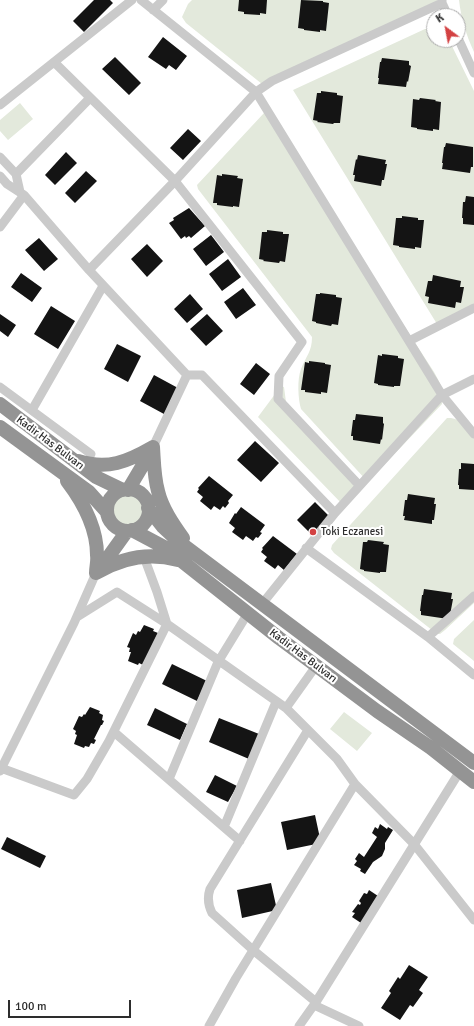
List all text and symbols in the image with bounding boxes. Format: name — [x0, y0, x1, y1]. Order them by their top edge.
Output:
north arrow — [426, 8, 466, 48]
text: K — [434, 11, 446, 26]
street label: Kadir Has Bulvarı — [14, 413, 86, 473]
place label: Toki Eczanesi — [321, 525, 383, 539]
marker: Toki Eczanesi — [308, 527, 318, 537]
street label: Kadir Has Bulvarı — [267, 626, 339, 686]
scale bar — [10, 992, 133, 1018]
text: 100 m — [15, 999, 47, 1014]

